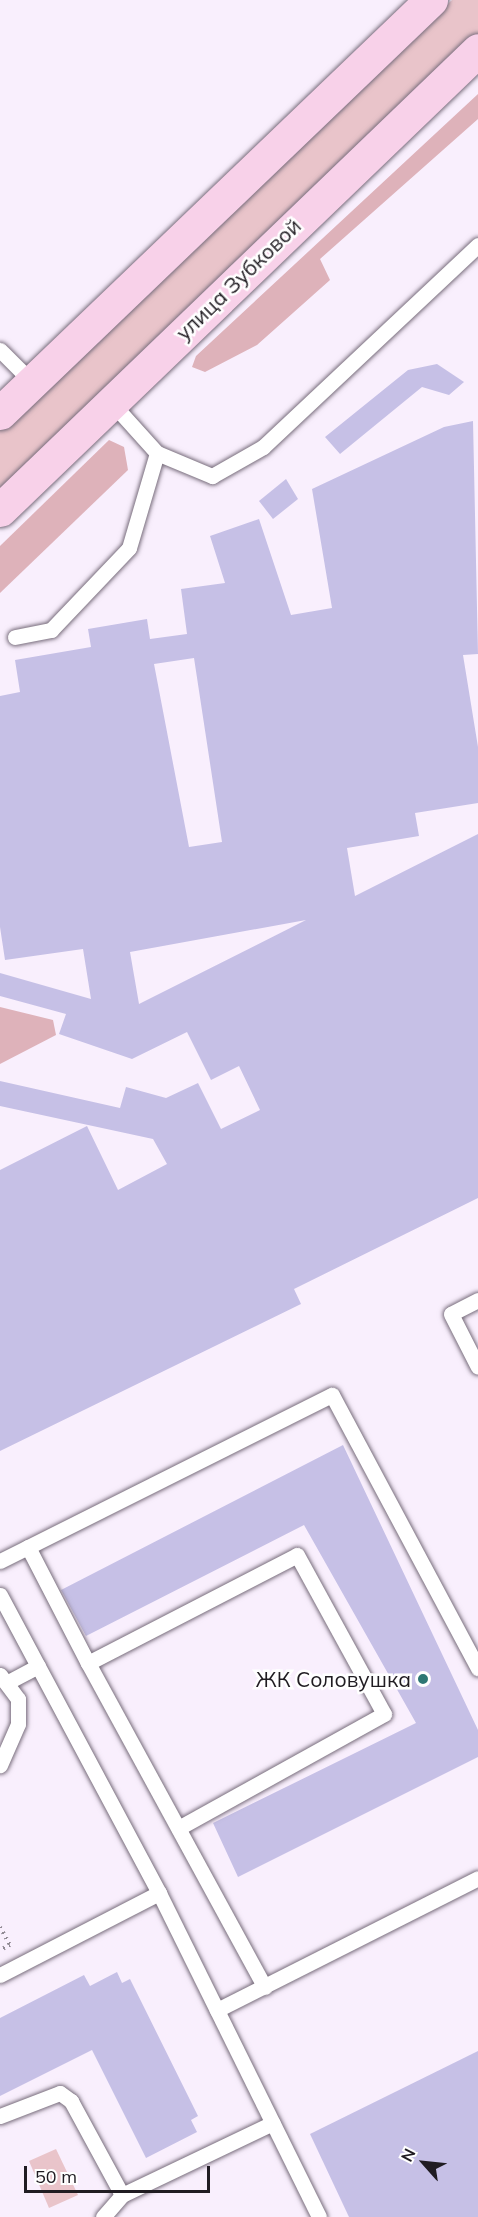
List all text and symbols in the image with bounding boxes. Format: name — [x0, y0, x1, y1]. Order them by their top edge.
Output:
street label: улица Зубковой — [170, 213, 306, 345]
place label: ЖК Соловушка — [256, 1666, 411, 1692]
marker: ЖК Соловушка — [416, 1672, 430, 1686]
north arrow — [394, 2133, 454, 2193]
text: N — [396, 2145, 420, 2165]
scale bar — [27, 2154, 213, 2192]
text: 50 m — [35, 2165, 77, 2188]

